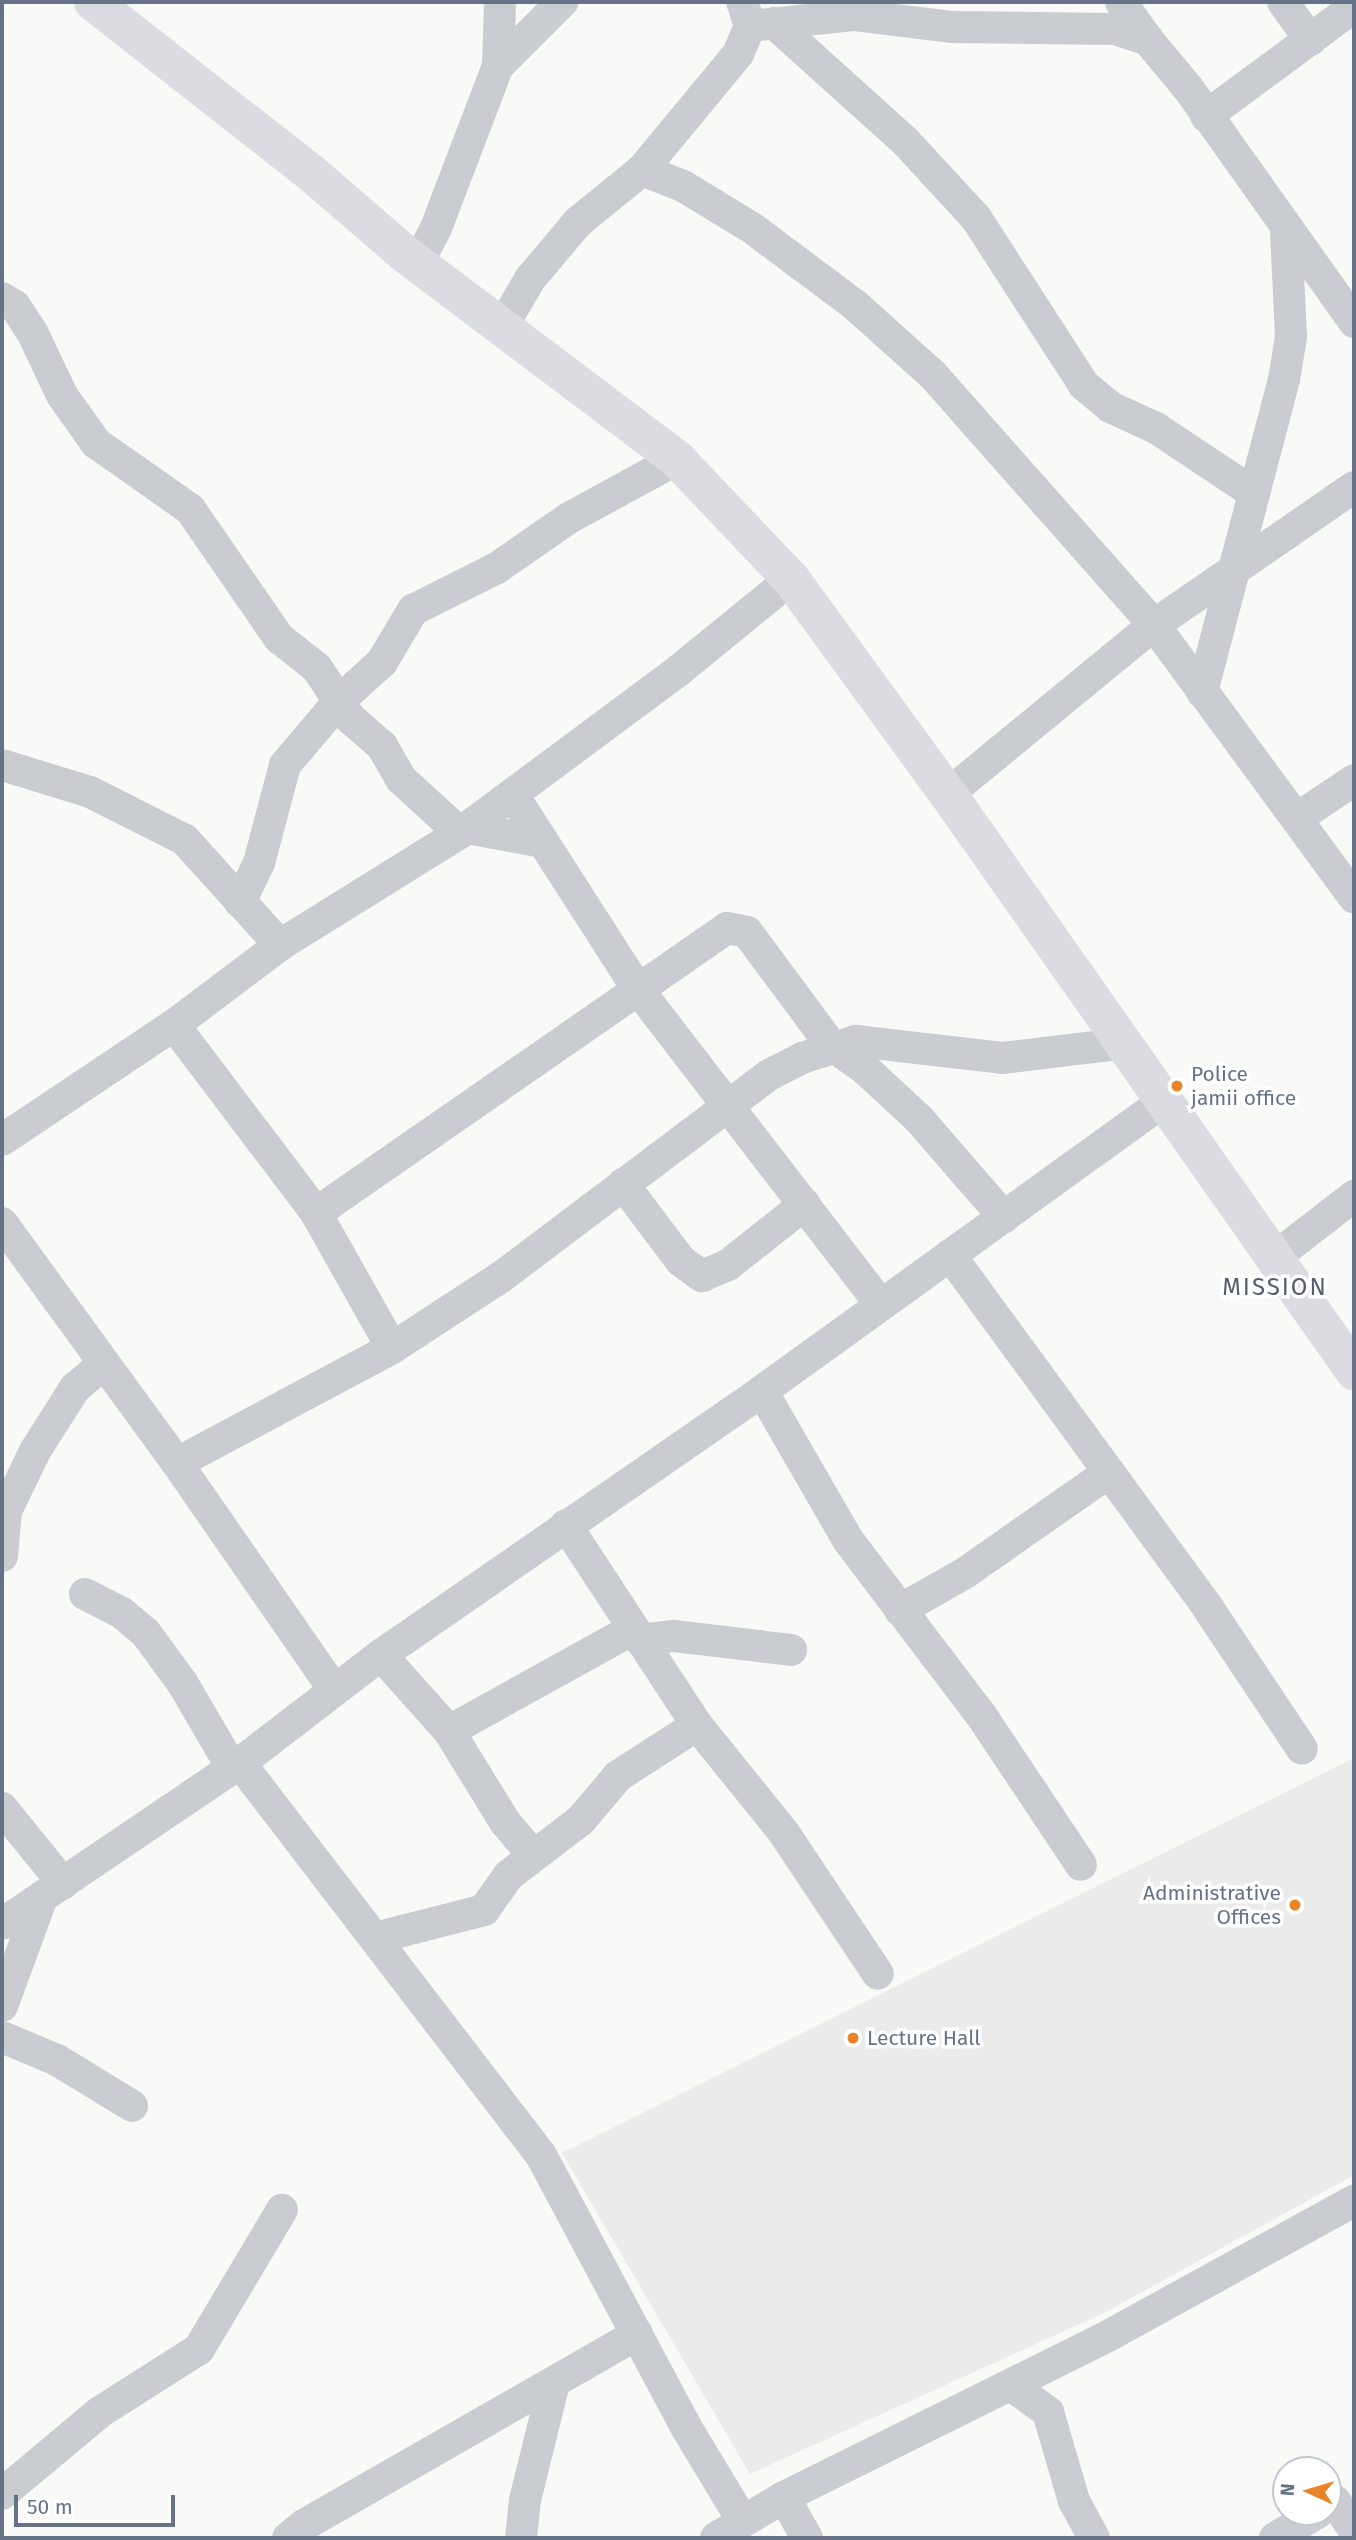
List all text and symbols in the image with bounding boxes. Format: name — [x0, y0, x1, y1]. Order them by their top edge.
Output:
place label: Police jamii office — [1191, 1061, 1296, 1111]
marker: Police jamii office — [1169, 1078, 1185, 1094]
district label: MISSION — [1223, 1274, 1327, 1302]
place label: Administrative Offices — [1143, 1880, 1281, 1930]
marker: Administrative Offices — [1287, 1897, 1303, 1913]
place label: Lecture Hall — [867, 2025, 981, 2051]
marker: Lecture Hall — [845, 2030, 861, 2046]
north arrow — [1272, 2456, 1342, 2526]
scale bar — [18, 2480, 178, 2524]
text: N — [1276, 2483, 1299, 2497]
text: 50 m — [27, 2494, 73, 2520]

